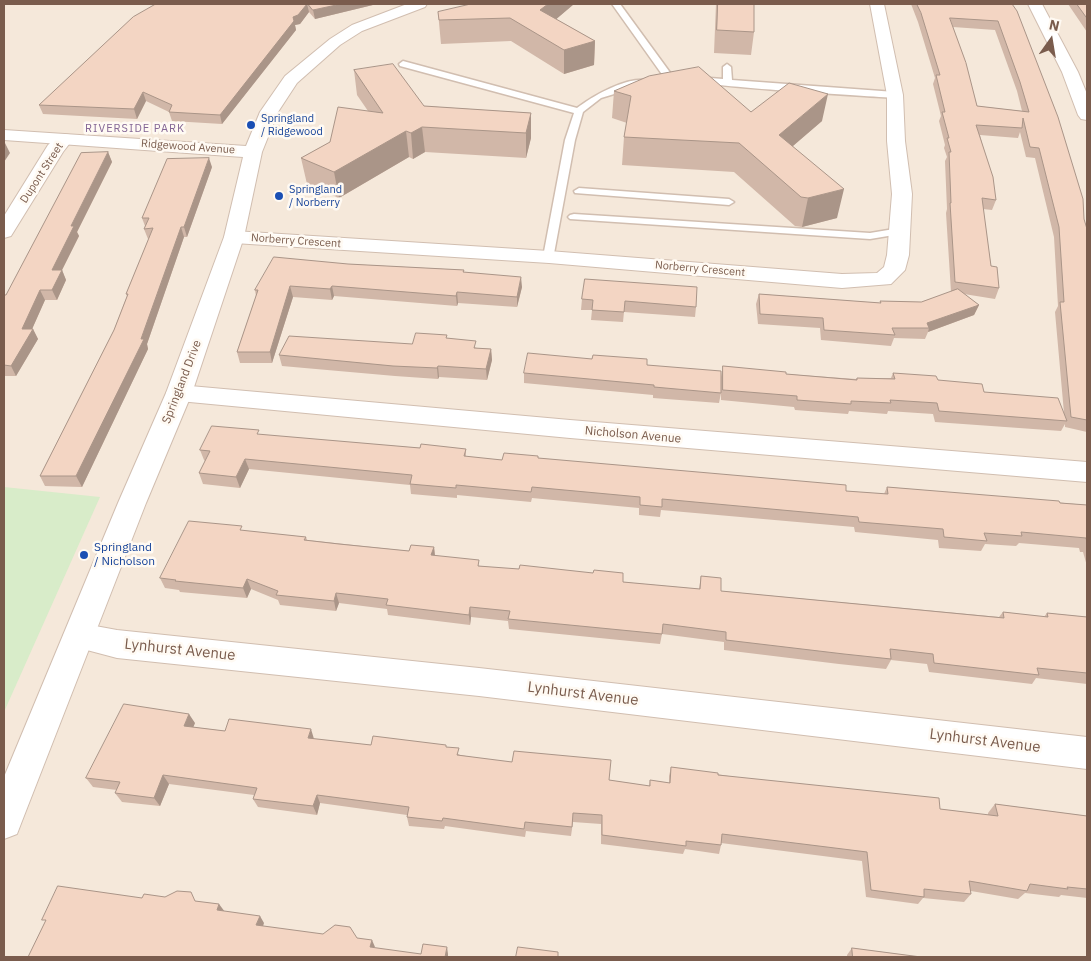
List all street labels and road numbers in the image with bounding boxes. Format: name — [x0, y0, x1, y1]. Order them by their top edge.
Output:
street label: Ridgewood Avenue — [140, 137, 236, 157]
street label: Dupont Street — [18, 140, 66, 206]
street label: Norberry Crescent — [250, 231, 342, 251]
street label: Norberry Crescent — [654, 258, 746, 280]
street label: Springland Drive — [159, 338, 205, 426]
street label: Nicholson Avenue — [584, 424, 682, 446]
street label: Lynhurst Avenue — [124, 635, 236, 665]
street label: Lynhurst Avenue — [527, 678, 639, 710]
street label: Lynhurst Avenue — [929, 725, 1041, 757]

